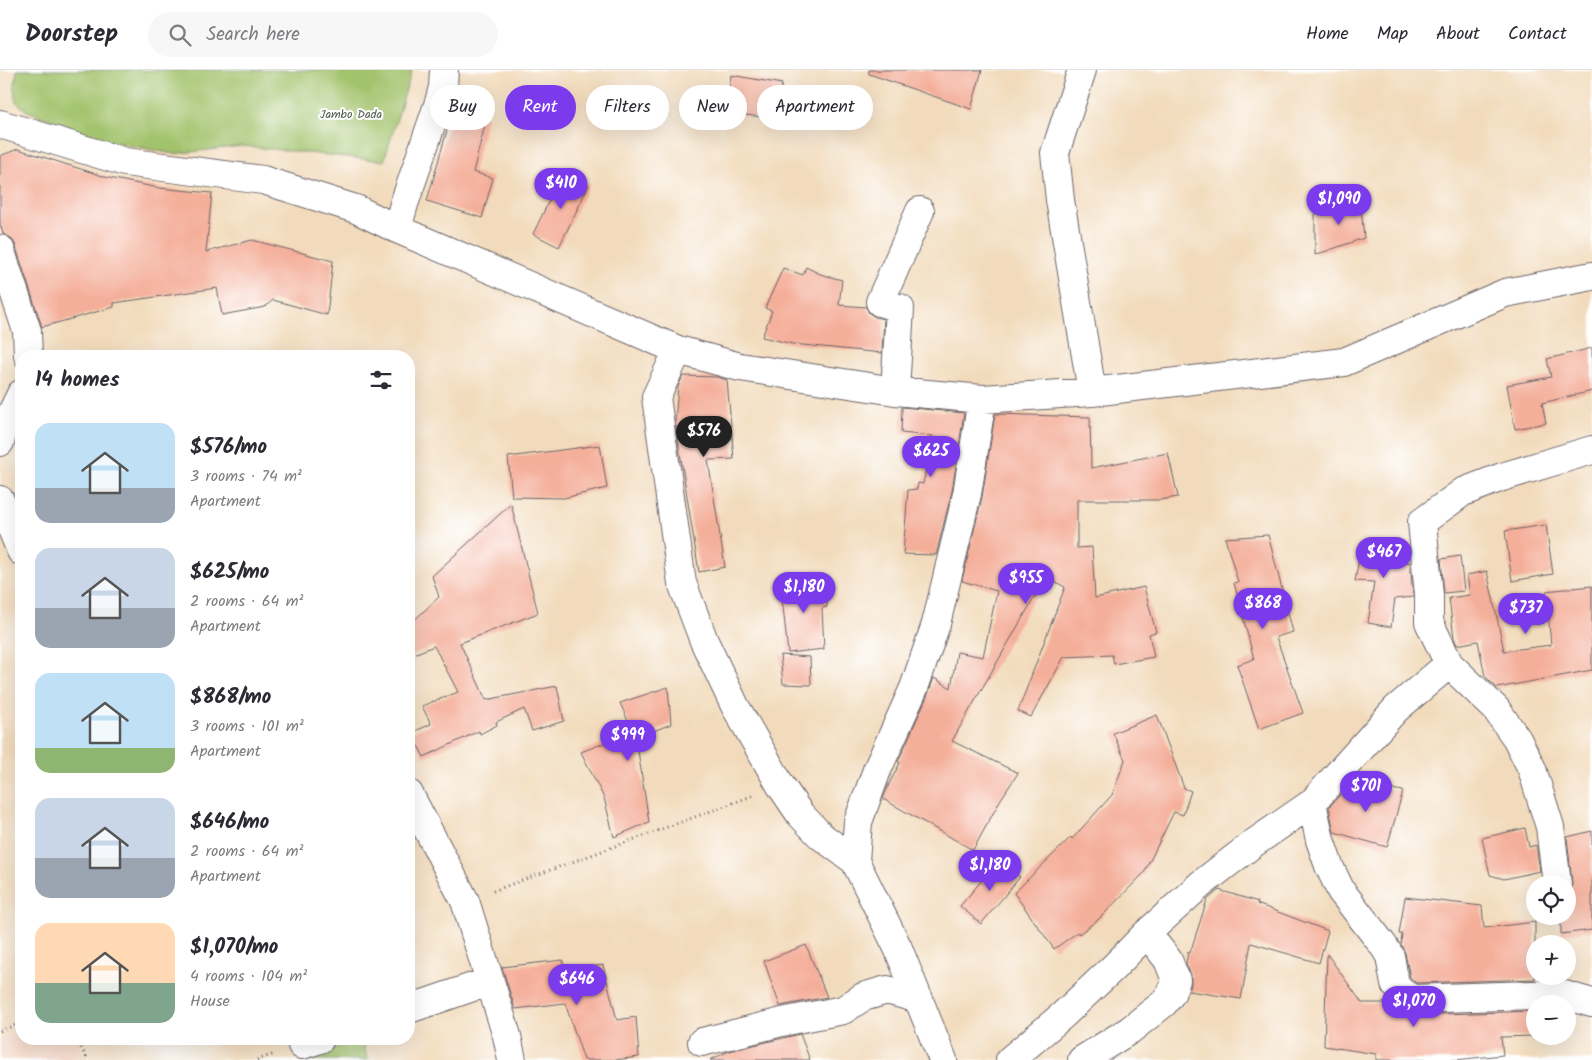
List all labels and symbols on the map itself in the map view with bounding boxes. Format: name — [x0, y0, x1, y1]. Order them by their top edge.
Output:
park label: Jambo Dada — [320, 105, 383, 124]
pin: $410 — [531, 168, 591, 210]
pin: $1,090 — [1298, 184, 1380, 226]
pin: $576 — [674, 416, 734, 458]
pin: $625 — [901, 436, 961, 478]
pin: $467 — [1354, 536, 1414, 579]
pin: $955 — [996, 562, 1056, 605]
pin: $1,180 — [763, 572, 845, 614]
pin: $868 — [1233, 588, 1293, 630]
pin: $737 — [1496, 592, 1556, 635]
pin: $999 — [598, 720, 658, 762]
pin: $701 — [1336, 770, 1396, 813]
pin: $1,180 — [949, 850, 1031, 892]
pin: $646 — [547, 964, 607, 1006]
pin: $1,070 — [1373, 986, 1455, 1028]

